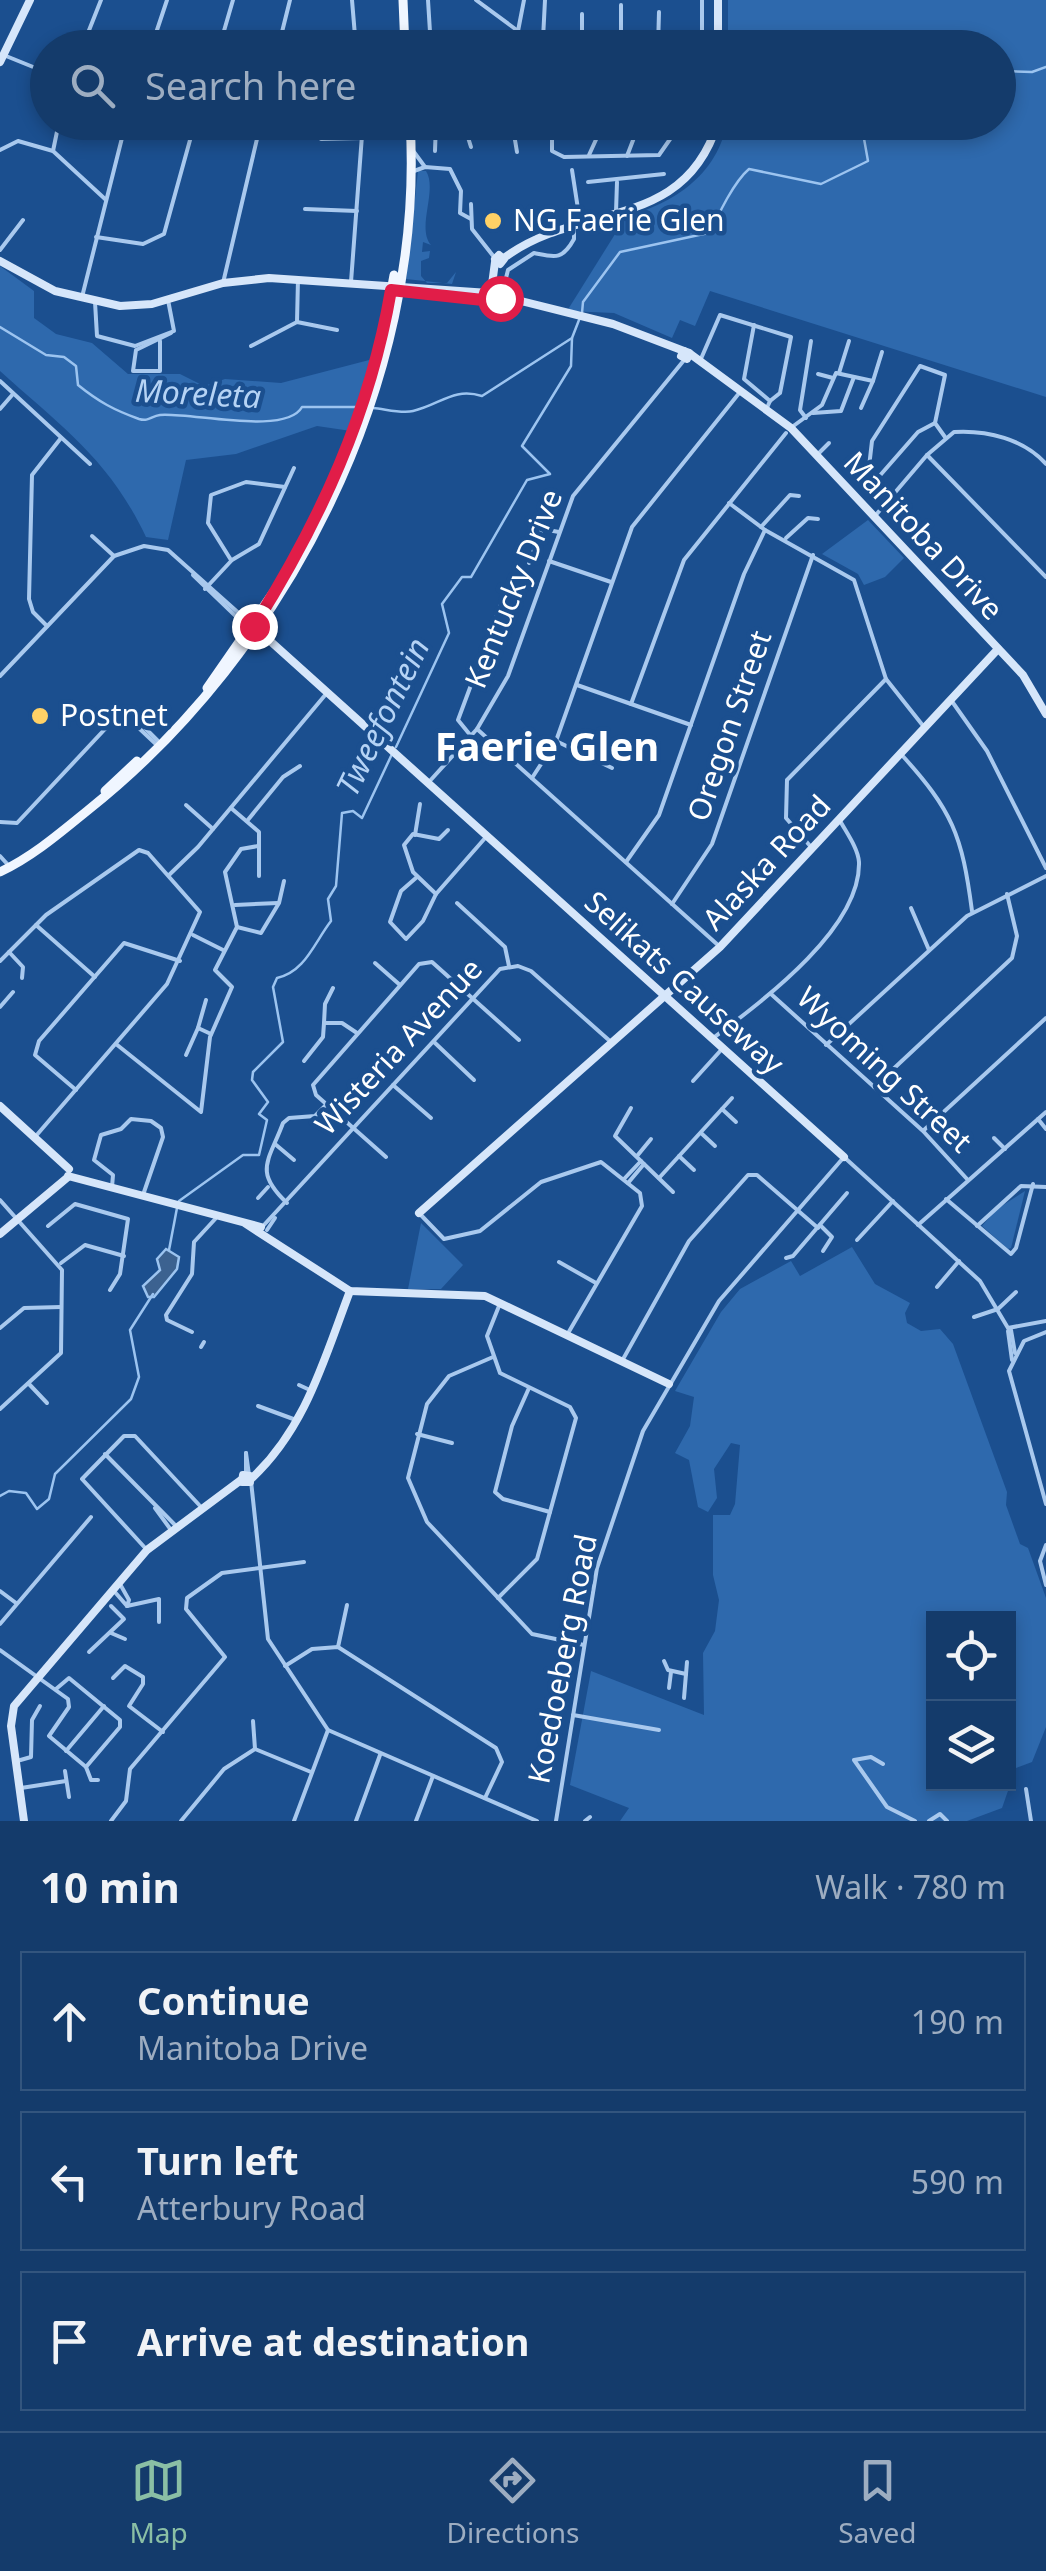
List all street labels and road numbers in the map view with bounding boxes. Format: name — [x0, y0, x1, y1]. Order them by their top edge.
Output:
street label: Manitoba Drive — [835, 442, 1013, 628]
street label: Kentucky Drive — [454, 483, 571, 694]
street label: Oregon Street — [677, 625, 780, 826]
street label: Alaska Road — [693, 786, 839, 938]
street label: Selikats Causeway — [576, 881, 794, 1083]
street label: Wisteria Avenue — [305, 949, 491, 1143]
street label: Wyoming Street — [789, 977, 982, 1161]
street label: Koedoeberg Road — [517, 1531, 606, 1787]

